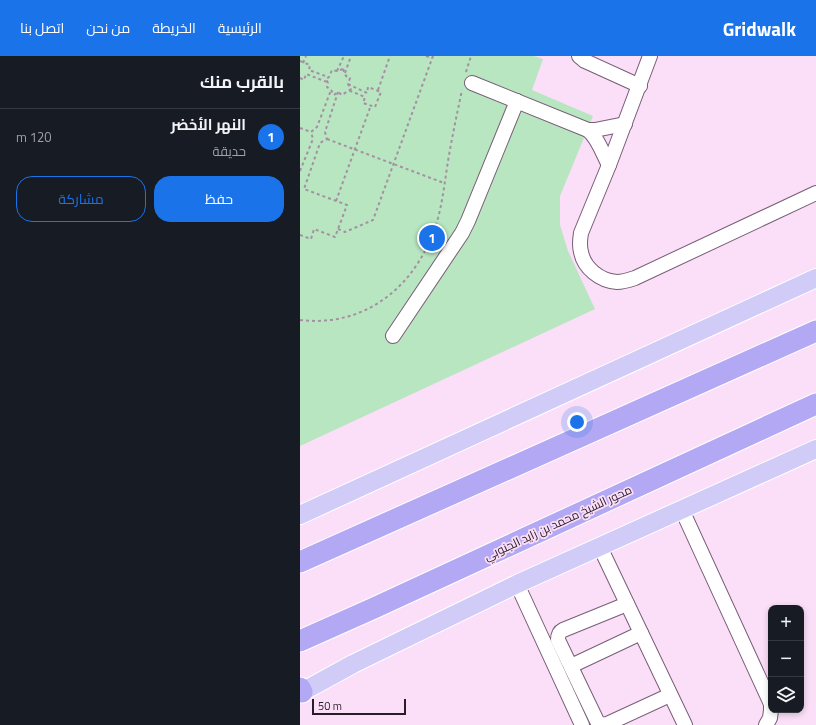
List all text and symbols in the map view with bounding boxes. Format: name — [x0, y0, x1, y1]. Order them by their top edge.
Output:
text: Gridwalk — [723, 14, 796, 43]
text: اتصل بنا — [20, 17, 64, 38]
text: من نحن — [86, 17, 130, 38]
text: الخريطة — [152, 17, 196, 38]
text: الرئيسية — [218, 17, 262, 38]
text: بالقرب منك — [200, 69, 284, 95]
text: النهر الأخضر — [171, 113, 246, 136]
text: 120 m — [16, 127, 52, 147]
text: 1 — [267, 127, 275, 147]
text: حديقة — [213, 141, 246, 161]
button: مشاركة — [16, 176, 146, 222]
button: حفظ — [154, 176, 284, 222]
pin: 1 — [419, 223, 445, 253]
your location — [567, 412, 587, 432]
street label: محور الشيخ محمد بن زايد الجنوبي — [481, 480, 635, 566]
map controls — [768, 605, 804, 713]
button: + — [768, 605, 804, 641]
button: − — [768, 641, 804, 677]
button: layers — [768, 677, 804, 713]
scale bar — [312, 697, 406, 716]
text: 50 m — [318, 698, 342, 714]

